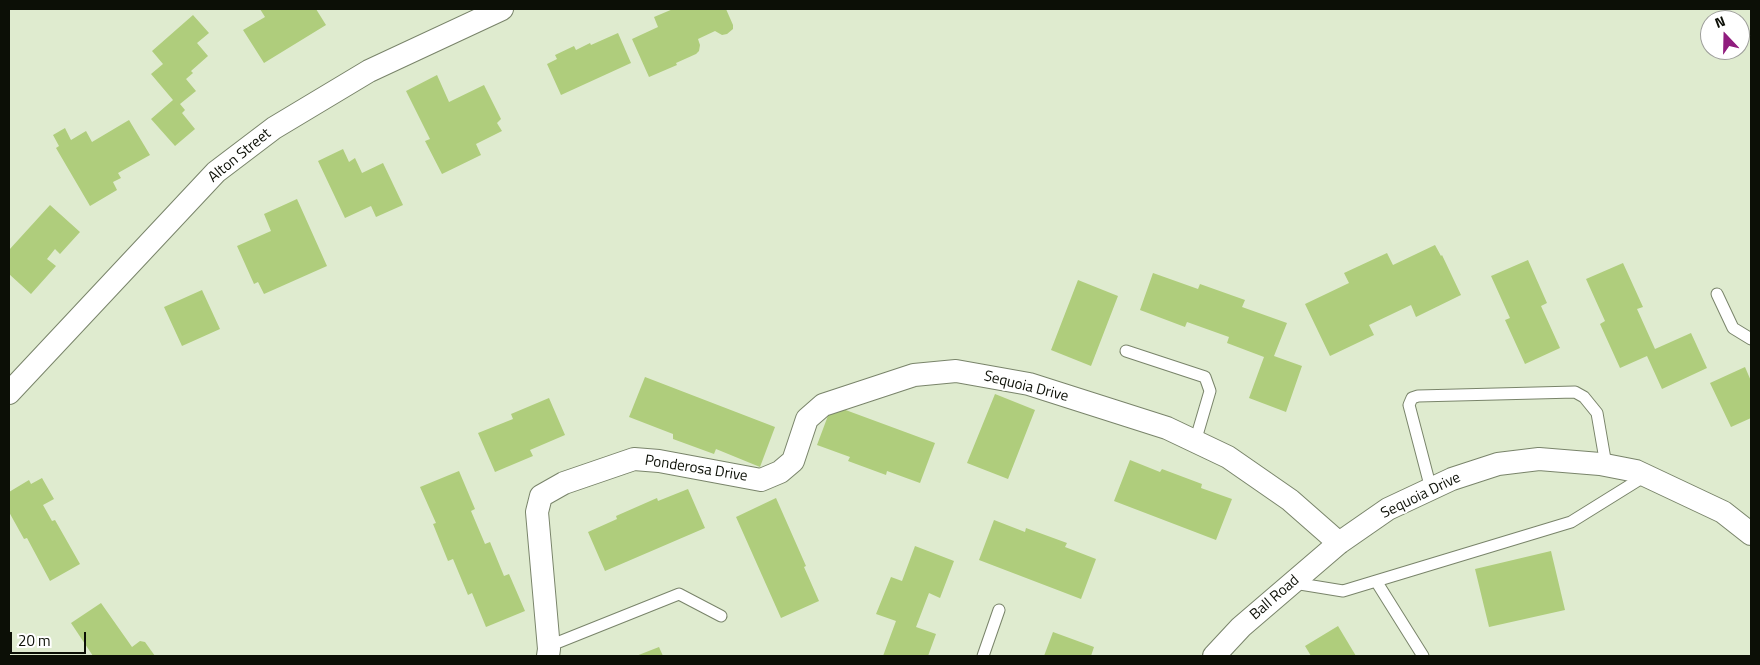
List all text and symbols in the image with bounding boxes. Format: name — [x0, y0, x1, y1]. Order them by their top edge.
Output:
north arrow — [1700, 10, 1750, 60]
text: N — [1712, 10, 1728, 33]
street label: Alton Street — [205, 125, 275, 187]
street label: Sequoia Drive — [982, 368, 1070, 406]
street label: Ponderosa Drive — [643, 452, 749, 486]
street label: Sequoia Drive — [1378, 469, 1464, 523]
street label: Ball Road — [1247, 572, 1303, 624]
scale bar — [12, 622, 89, 654]
text: 20 m — [18, 629, 51, 652]

